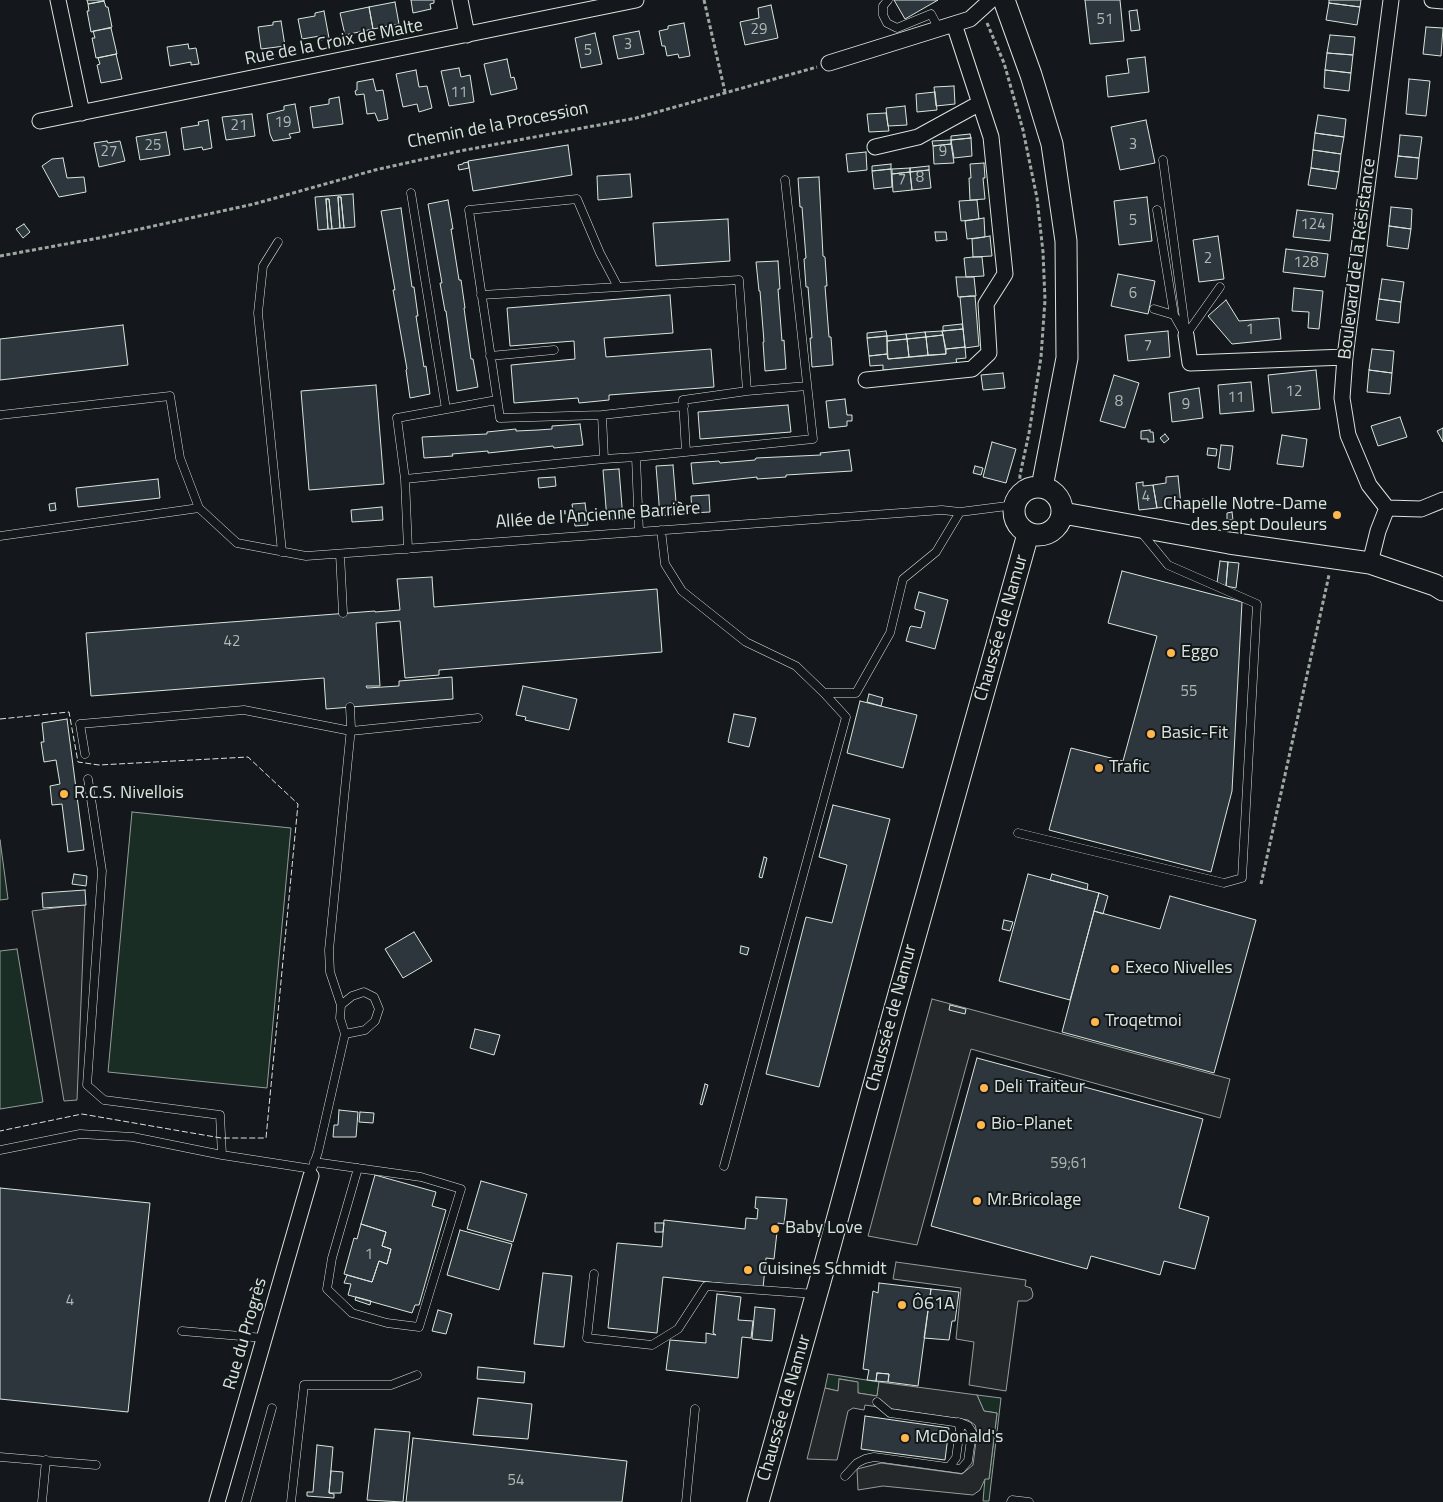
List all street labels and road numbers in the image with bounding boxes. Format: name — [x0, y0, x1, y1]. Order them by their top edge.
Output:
street label: Rue de la Croix de Malte — [243, 15, 425, 71]
street label: Chemin de la Procession — [406, 98, 590, 154]
street label: Boulevard de la Résistance — [1335, 157, 1381, 361]
street label: Allée de l'Ancienne Barrière — [495, 498, 701, 534]
street label: Chaussée de Namur — [971, 552, 1033, 704]
street label: Chaussée de Namur — [862, 942, 922, 1094]
street label: Rue du Progrès — [220, 1275, 272, 1393]
street label: Chaussée de Namur — [754, 1332, 816, 1484]

